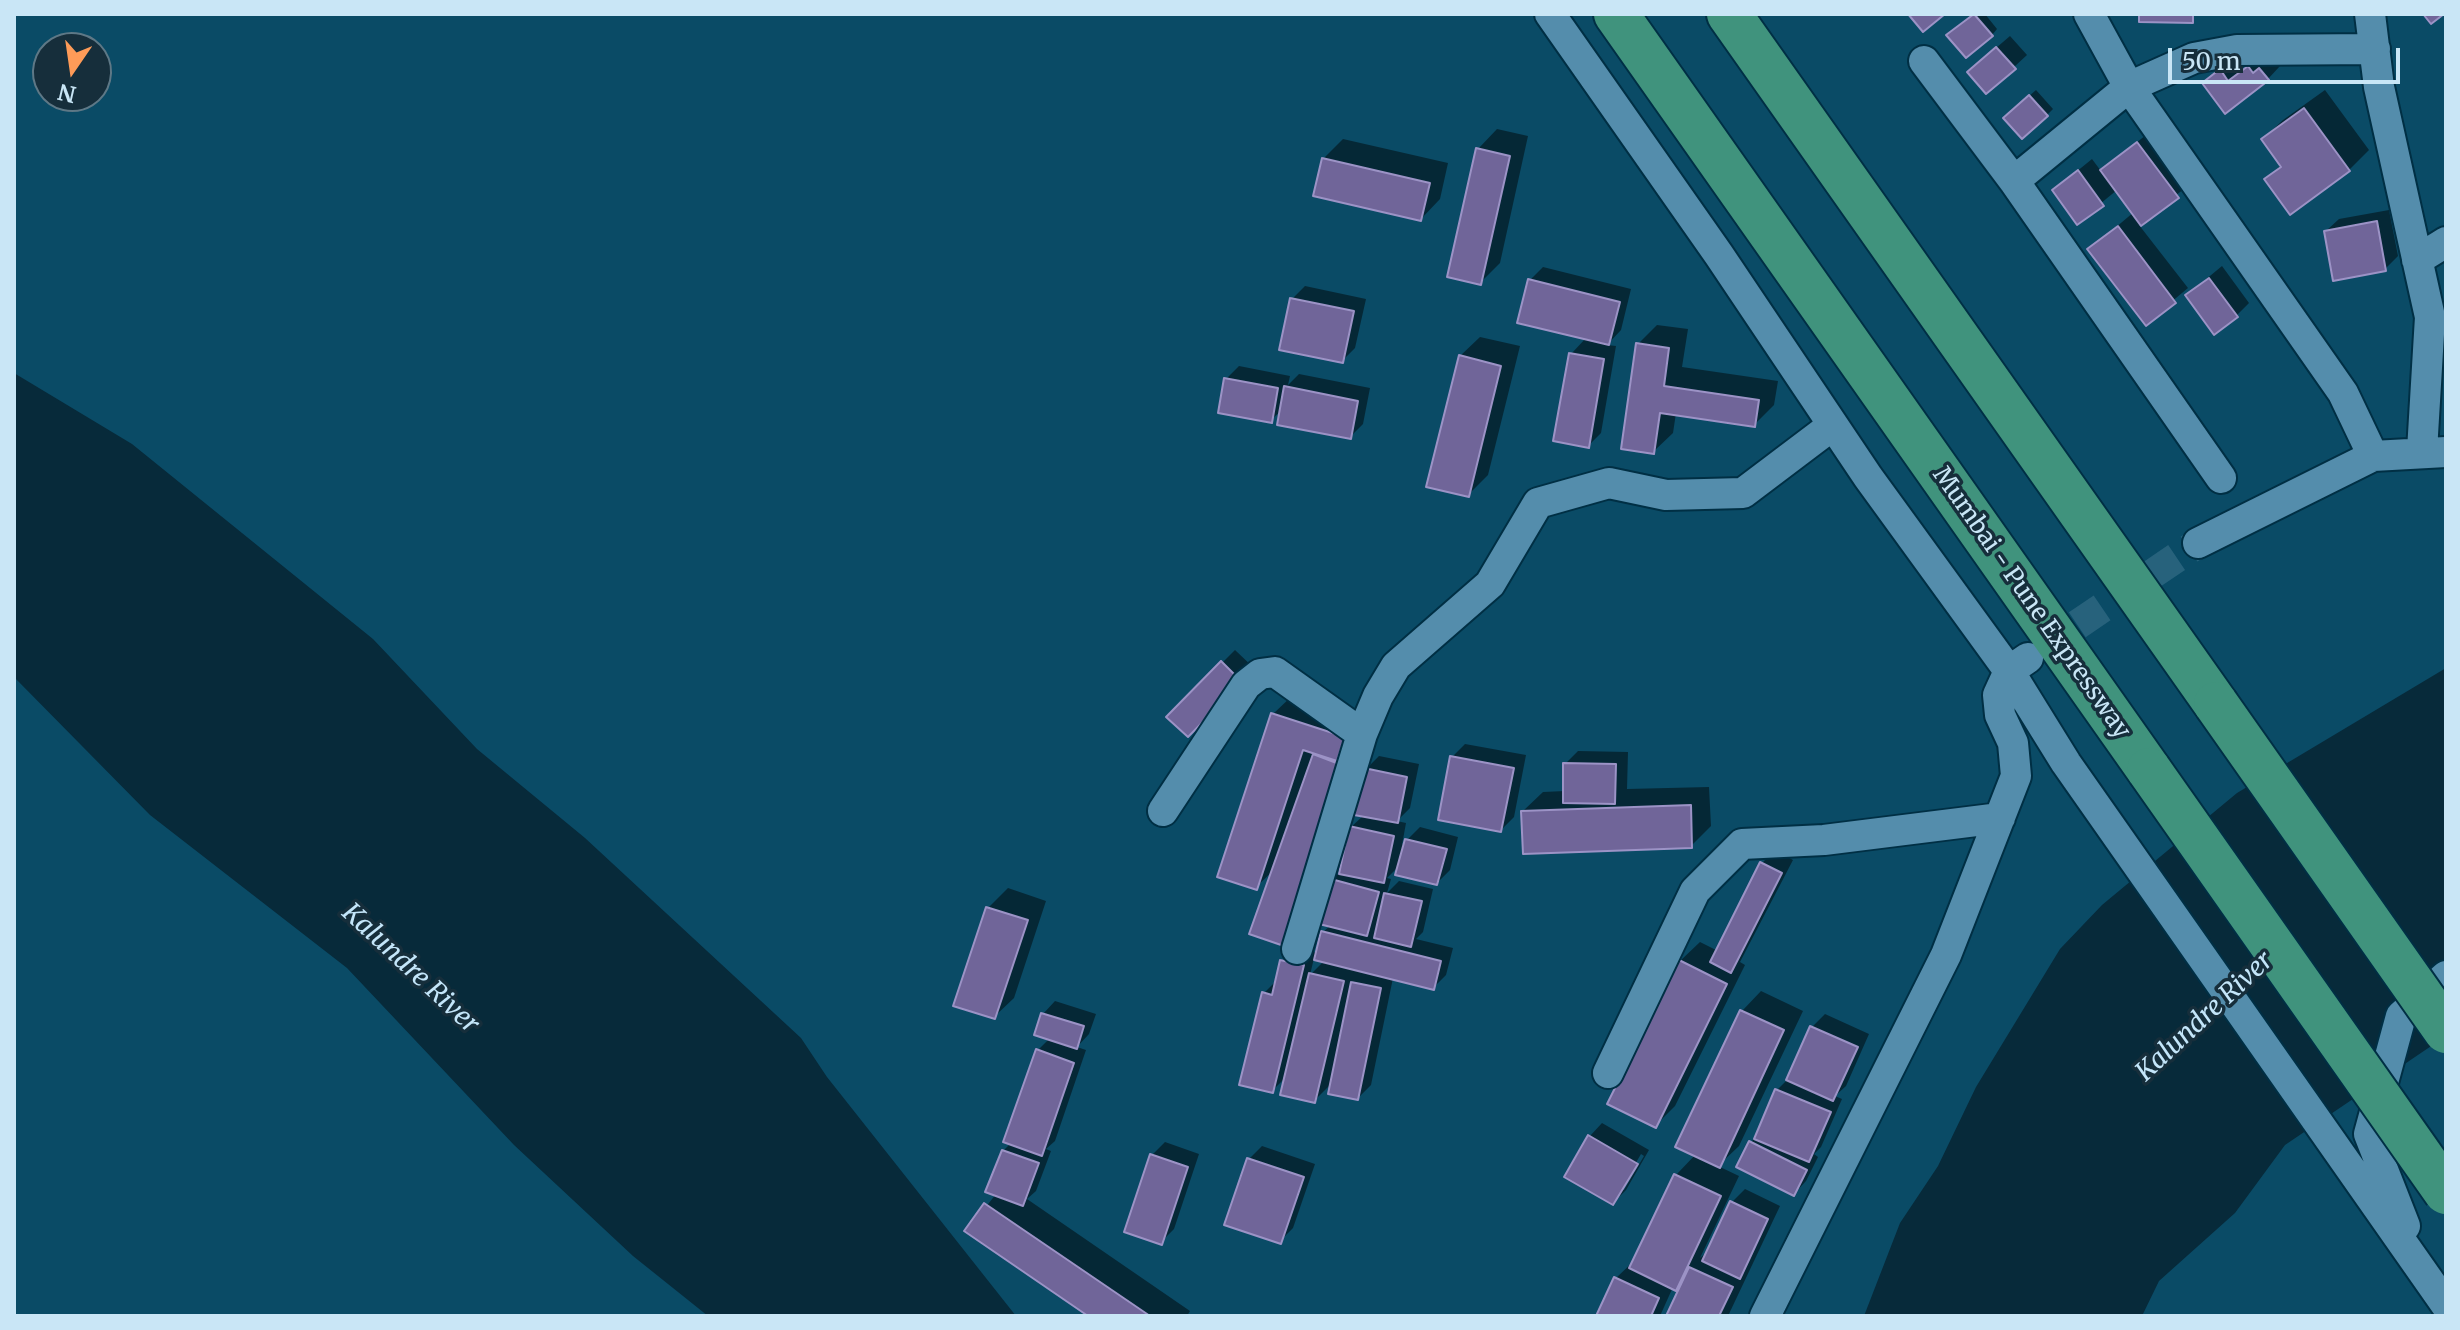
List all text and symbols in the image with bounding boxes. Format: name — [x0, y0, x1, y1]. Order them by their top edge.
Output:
north arrow — [32, 32, 112, 112]
scale bar — [2172, 32, 2404, 82]
text: 50 m — [2182, 46, 2241, 77]
text: N — [55, 78, 79, 109]
street label: Mumbai - Pune Expressway — [1926, 462, 2136, 744]
water label: Kalundre River — [335, 898, 485, 1040]
water label: Kalundre River — [2130, 946, 2280, 1088]

